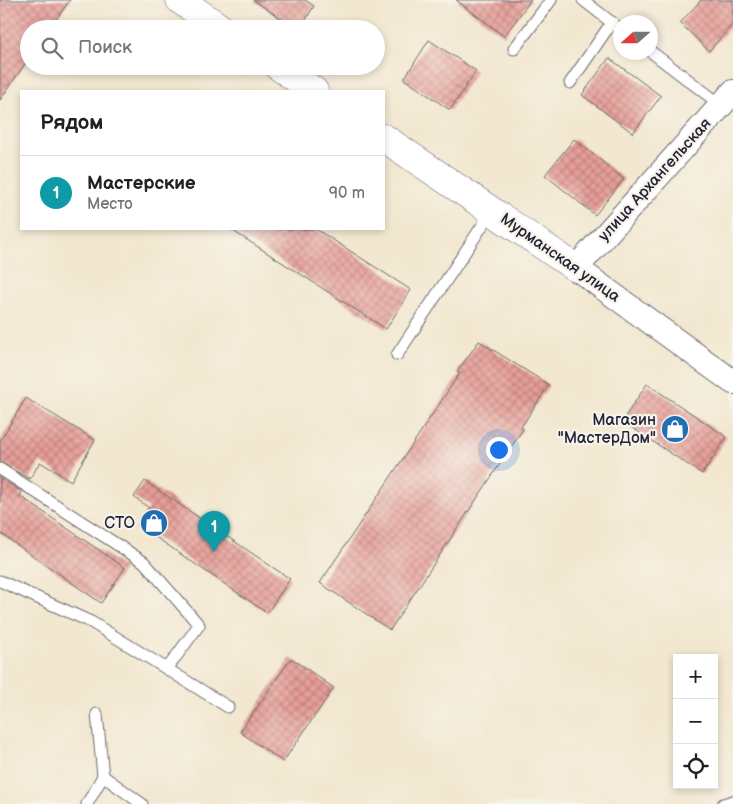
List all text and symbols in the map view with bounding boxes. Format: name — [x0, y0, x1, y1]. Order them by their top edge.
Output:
north arrow — [613, 15, 658, 60]
search box — [20, 20, 385, 75]
icon: search — [38, 34, 66, 62]
text: Поиск — [78, 36, 132, 59]
text: Рядом — [40, 110, 103, 135]
street label: улица Архангельская — [595, 114, 715, 246]
text: Мастерские — [87, 172, 196, 195]
text: 1 — [53, 184, 59, 203]
text: 90 m — [329, 184, 365, 203]
text: Место — [87, 195, 133, 214]
street label: Мурманская улица — [496, 210, 624, 307]
place label: Магазин "МастерДом" — [558, 411, 656, 448]
shop icon: Магазин "МастерДом" — [660, 414, 690, 444]
your location — [486, 437, 512, 463]
shop icon: СТО — [139, 508, 169, 538]
pin: 1 — [198, 511, 230, 552]
place label: СТО — [104, 514, 135, 533]
map controls — [673, 654, 718, 789]
button: + — [673, 654, 718, 699]
button: − — [673, 699, 718, 744]
button: locate — [673, 744, 718, 789]

